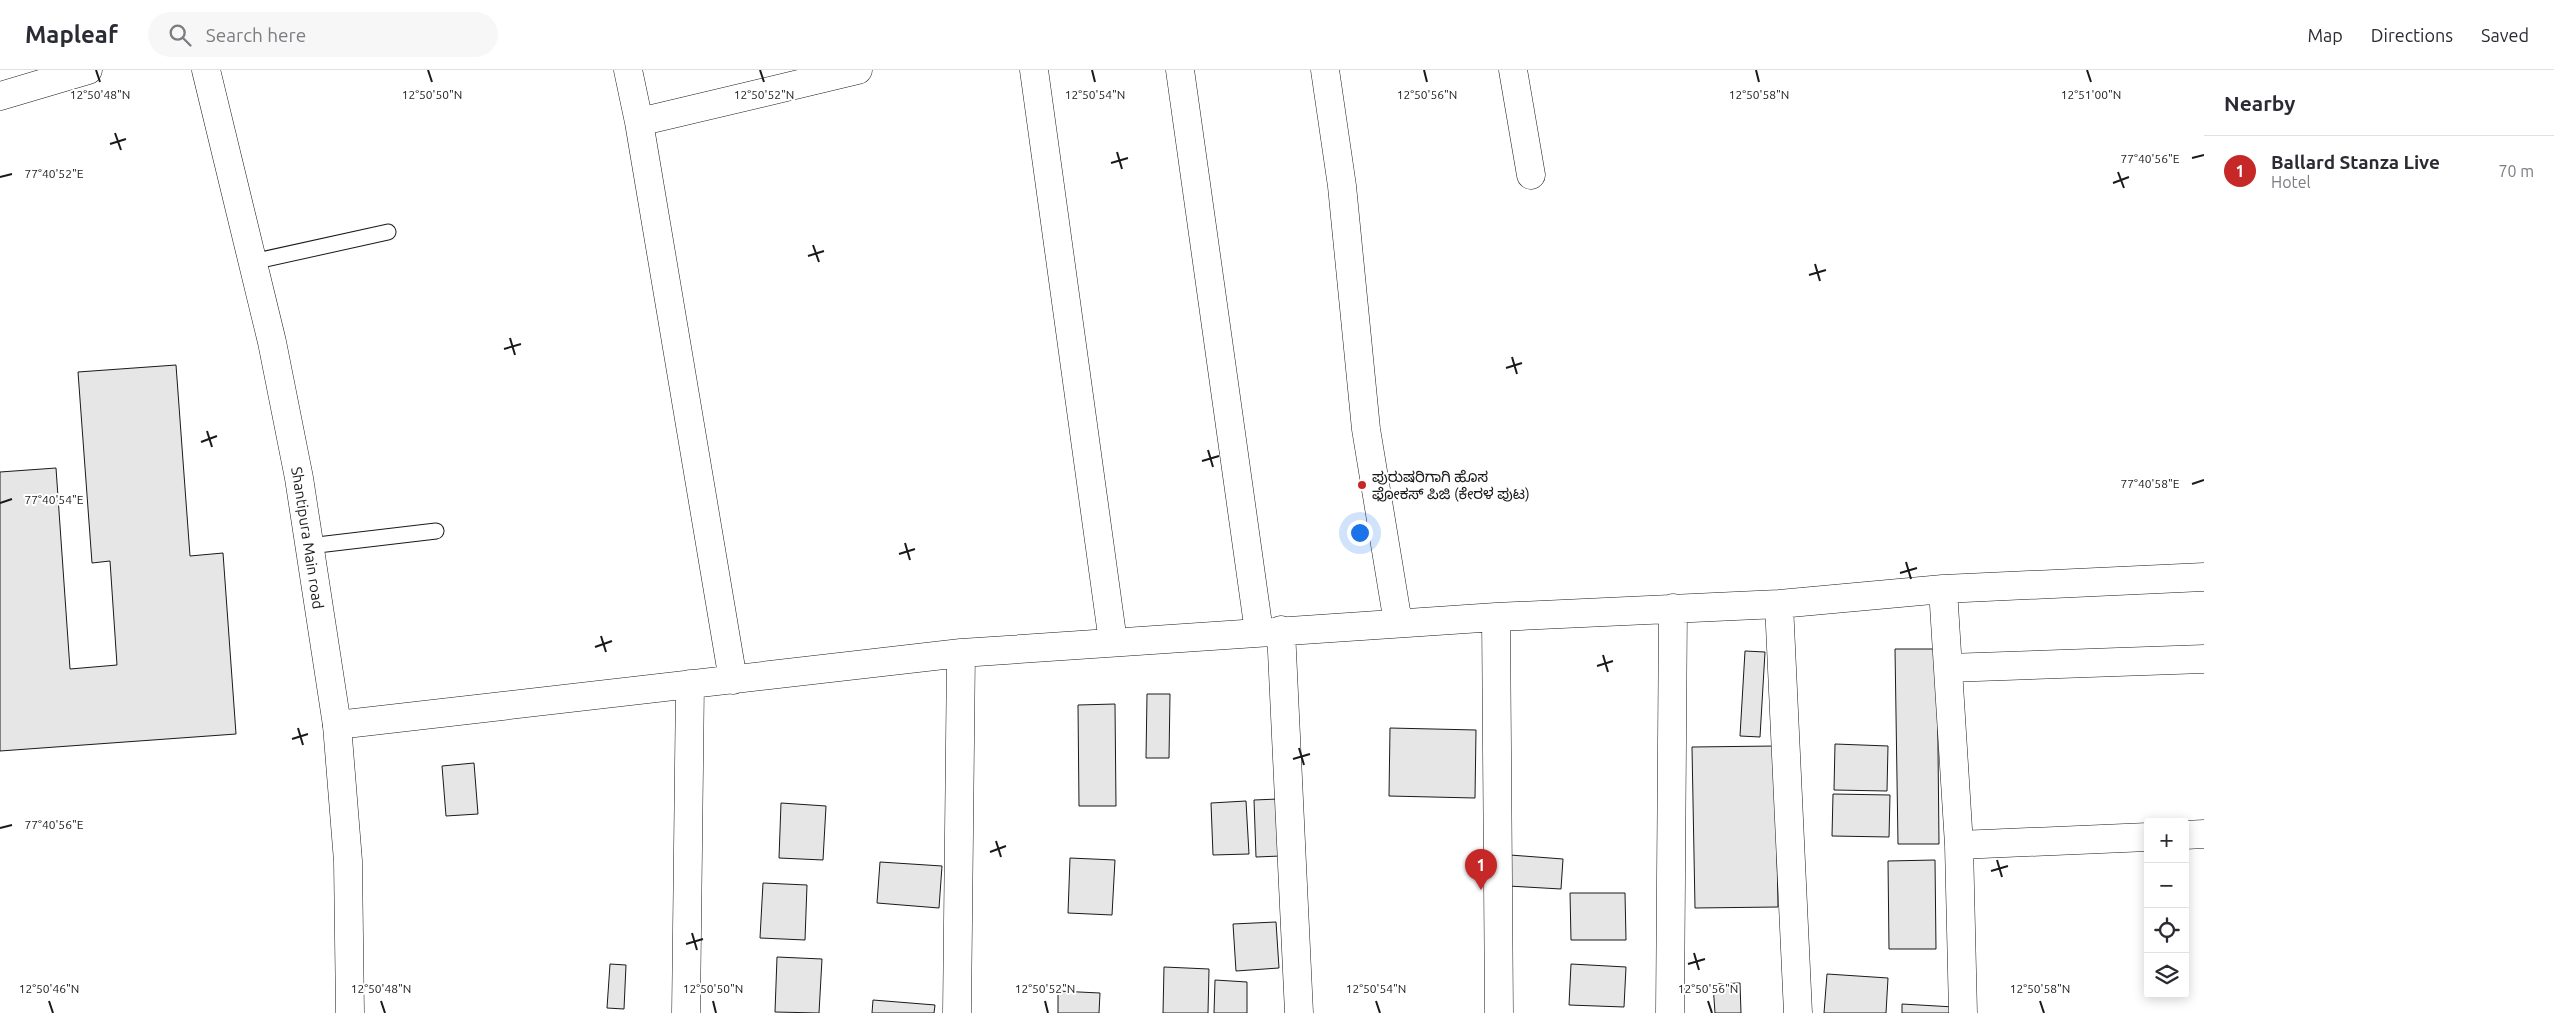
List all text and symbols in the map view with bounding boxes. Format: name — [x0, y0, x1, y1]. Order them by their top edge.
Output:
search box — [148, 12, 498, 57]
text: Mapleaf — [25, 21, 118, 48]
icon: search — [166, 21, 194, 49]
text: Search here — [206, 24, 306, 46]
text: Map — [2307, 25, 2343, 45]
text: Directions — [2371, 25, 2453, 45]
text: Saved — [2481, 25, 2529, 45]
text: 12°50'48"N — [70, 88, 130, 101]
text: 12°50'50"N — [402, 88, 462, 101]
text: 12°50'52"N — [734, 88, 794, 101]
text: 12°50'54"N — [1065, 88, 1125, 101]
text: 12°50'56"N — [1397, 88, 1457, 101]
text: 12°50'58"N — [1729, 88, 1789, 101]
text: 12°51'00"N — [2061, 88, 2121, 101]
text: Nearby — [2224, 91, 2295, 115]
text: Ballard Stanza Live — [2271, 151, 2440, 173]
text: 77°40'56"E — [2121, 152, 2180, 165]
text: 1 — [2235, 162, 2245, 180]
text: 70 m — [2498, 162, 2534, 180]
text: 77°40'52"E — [25, 167, 84, 180]
text: Hotel — [2271, 173, 2311, 191]
street label: Shantipura Main road — [288, 465, 328, 610]
place label: ಪುರುಷರಿಗಾಗಿ ಹೊಸ ಫೋಕಸ್ ಪಿಜಿ (ಕೇರಳ ಪುಟ) — [1372, 468, 1530, 502]
text: 77°40'58"E — [2121, 477, 2180, 490]
marker: ಪುರುಷರಿಗಾಗಿ ಹೊಸ ಫೋಕಸ್ ಪಿಜಿ (ಕೇರಳ ಪುಟ) — [1356, 479, 1368, 491]
text: 77°40'54"E — [25, 493, 84, 506]
your location — [1347, 520, 1373, 546]
text: 77°40'56"E — [25, 818, 84, 831]
map controls — [2144, 818, 2189, 998]
button: + — [2144, 818, 2189, 863]
pin: 1 — [1465, 849, 1497, 890]
button: − — [2144, 863, 2189, 908]
button: locate — [2144, 908, 2189, 953]
button: layers — [2144, 953, 2189, 998]
text: 12°50'46"N — [19, 982, 79, 995]
text: 12°50'48"N — [351, 982, 411, 995]
text: 12°50'50"N — [683, 982, 743, 995]
text: 12°50'52"N — [1015, 982, 1075, 995]
text: 12°50'54"N — [1346, 982, 1406, 995]
text: 12°50'56"N — [1678, 982, 1738, 995]
text: 12°50'58"N — [2010, 982, 2070, 995]

